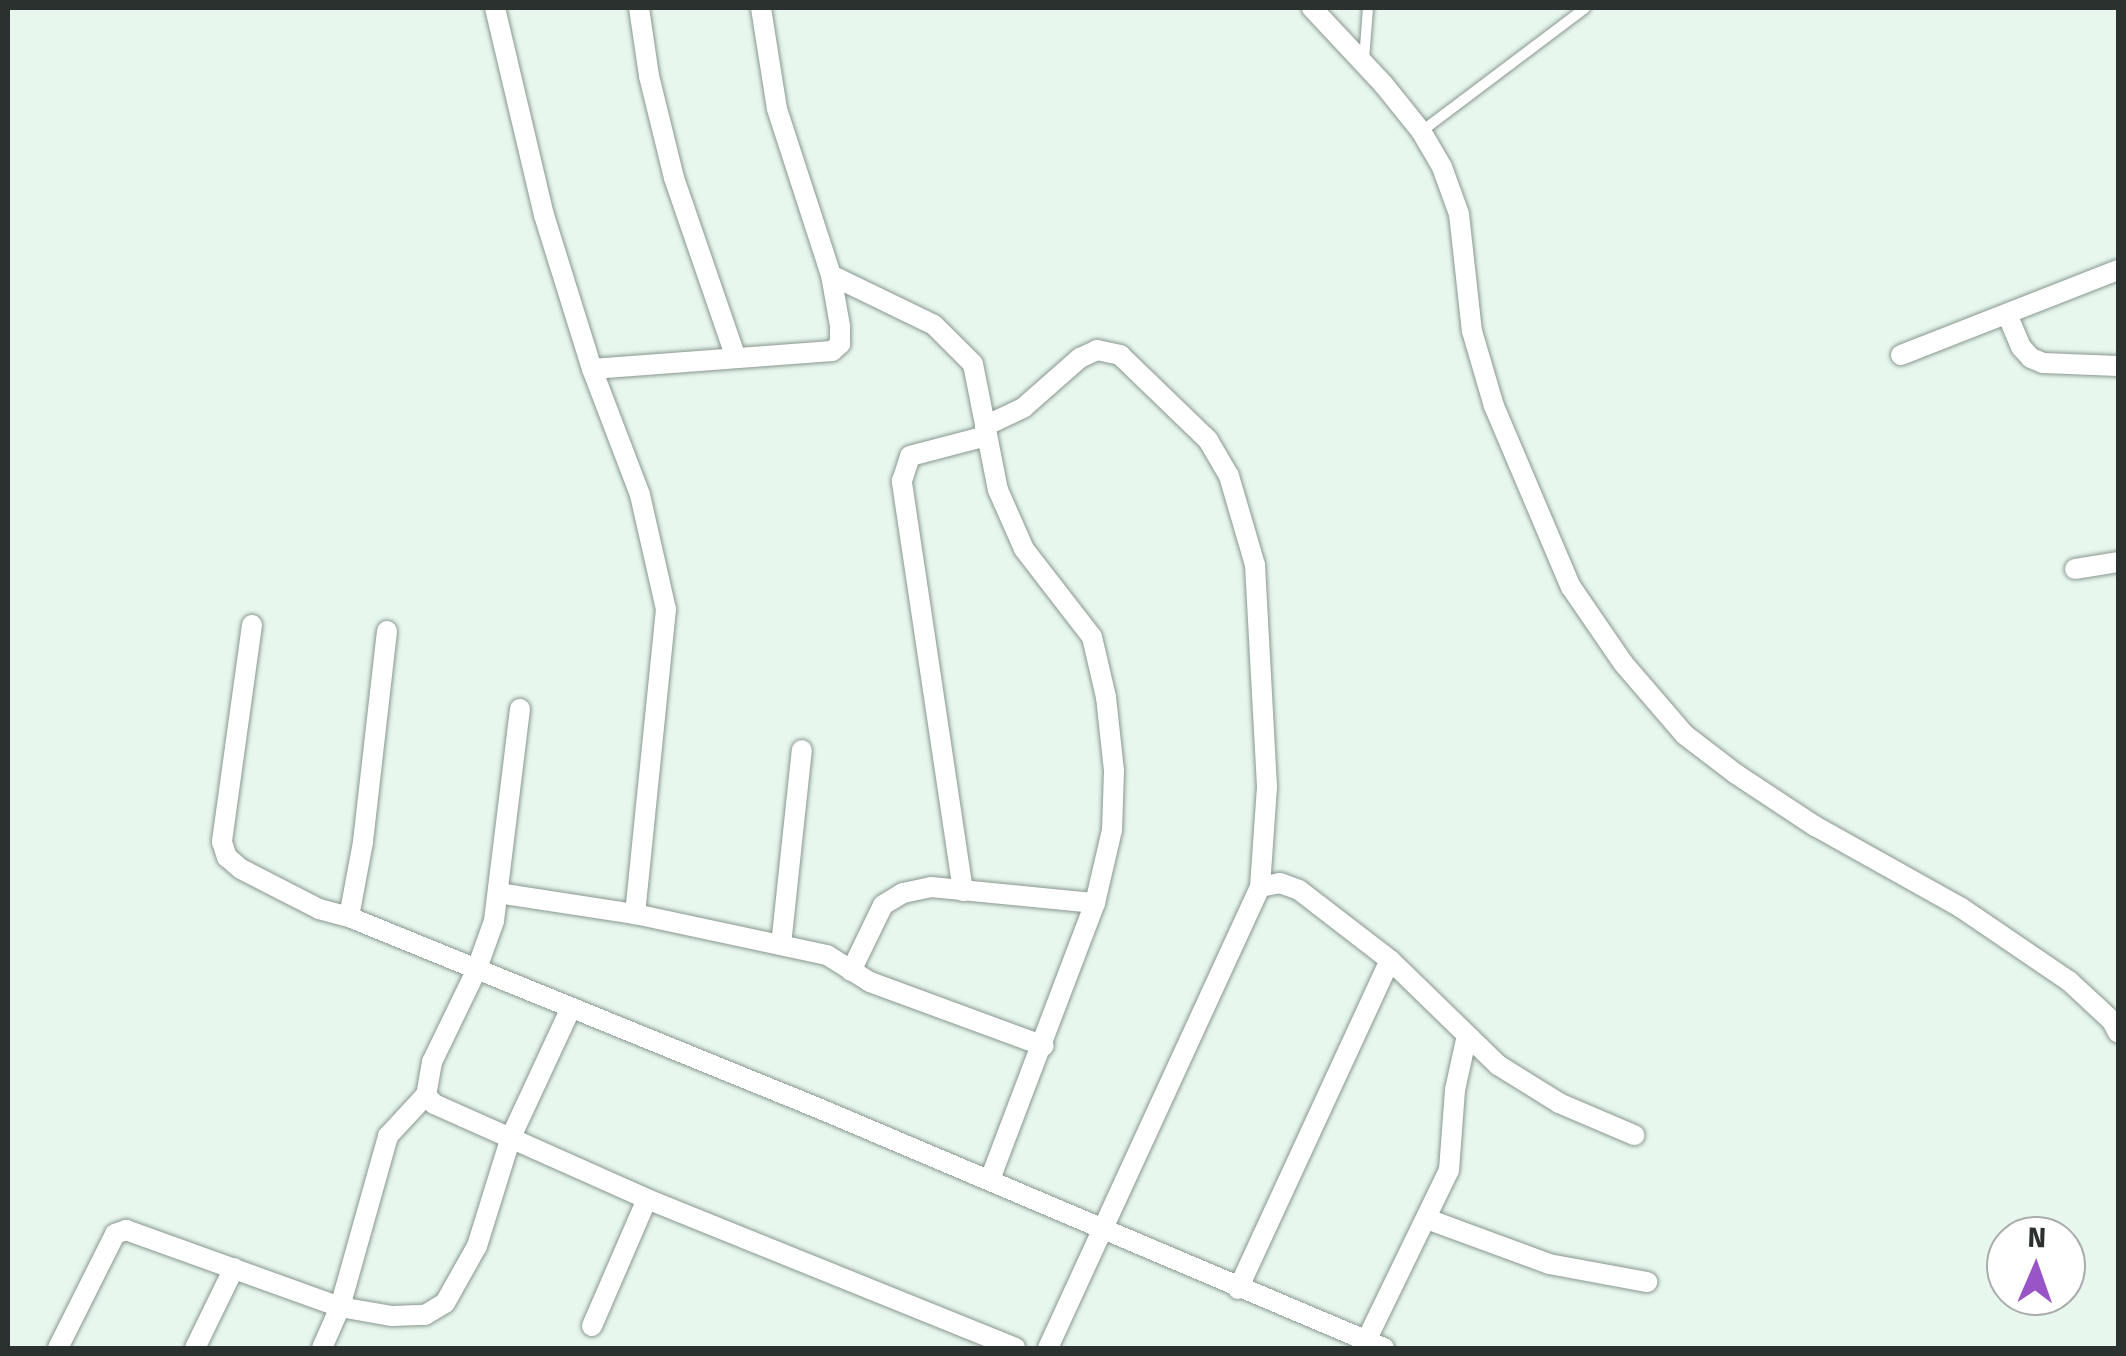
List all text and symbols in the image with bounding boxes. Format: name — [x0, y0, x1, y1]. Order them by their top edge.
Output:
north arrow — [1986, 1216, 2086, 1316]
text: N — [2027, 1221, 2047, 1254]

